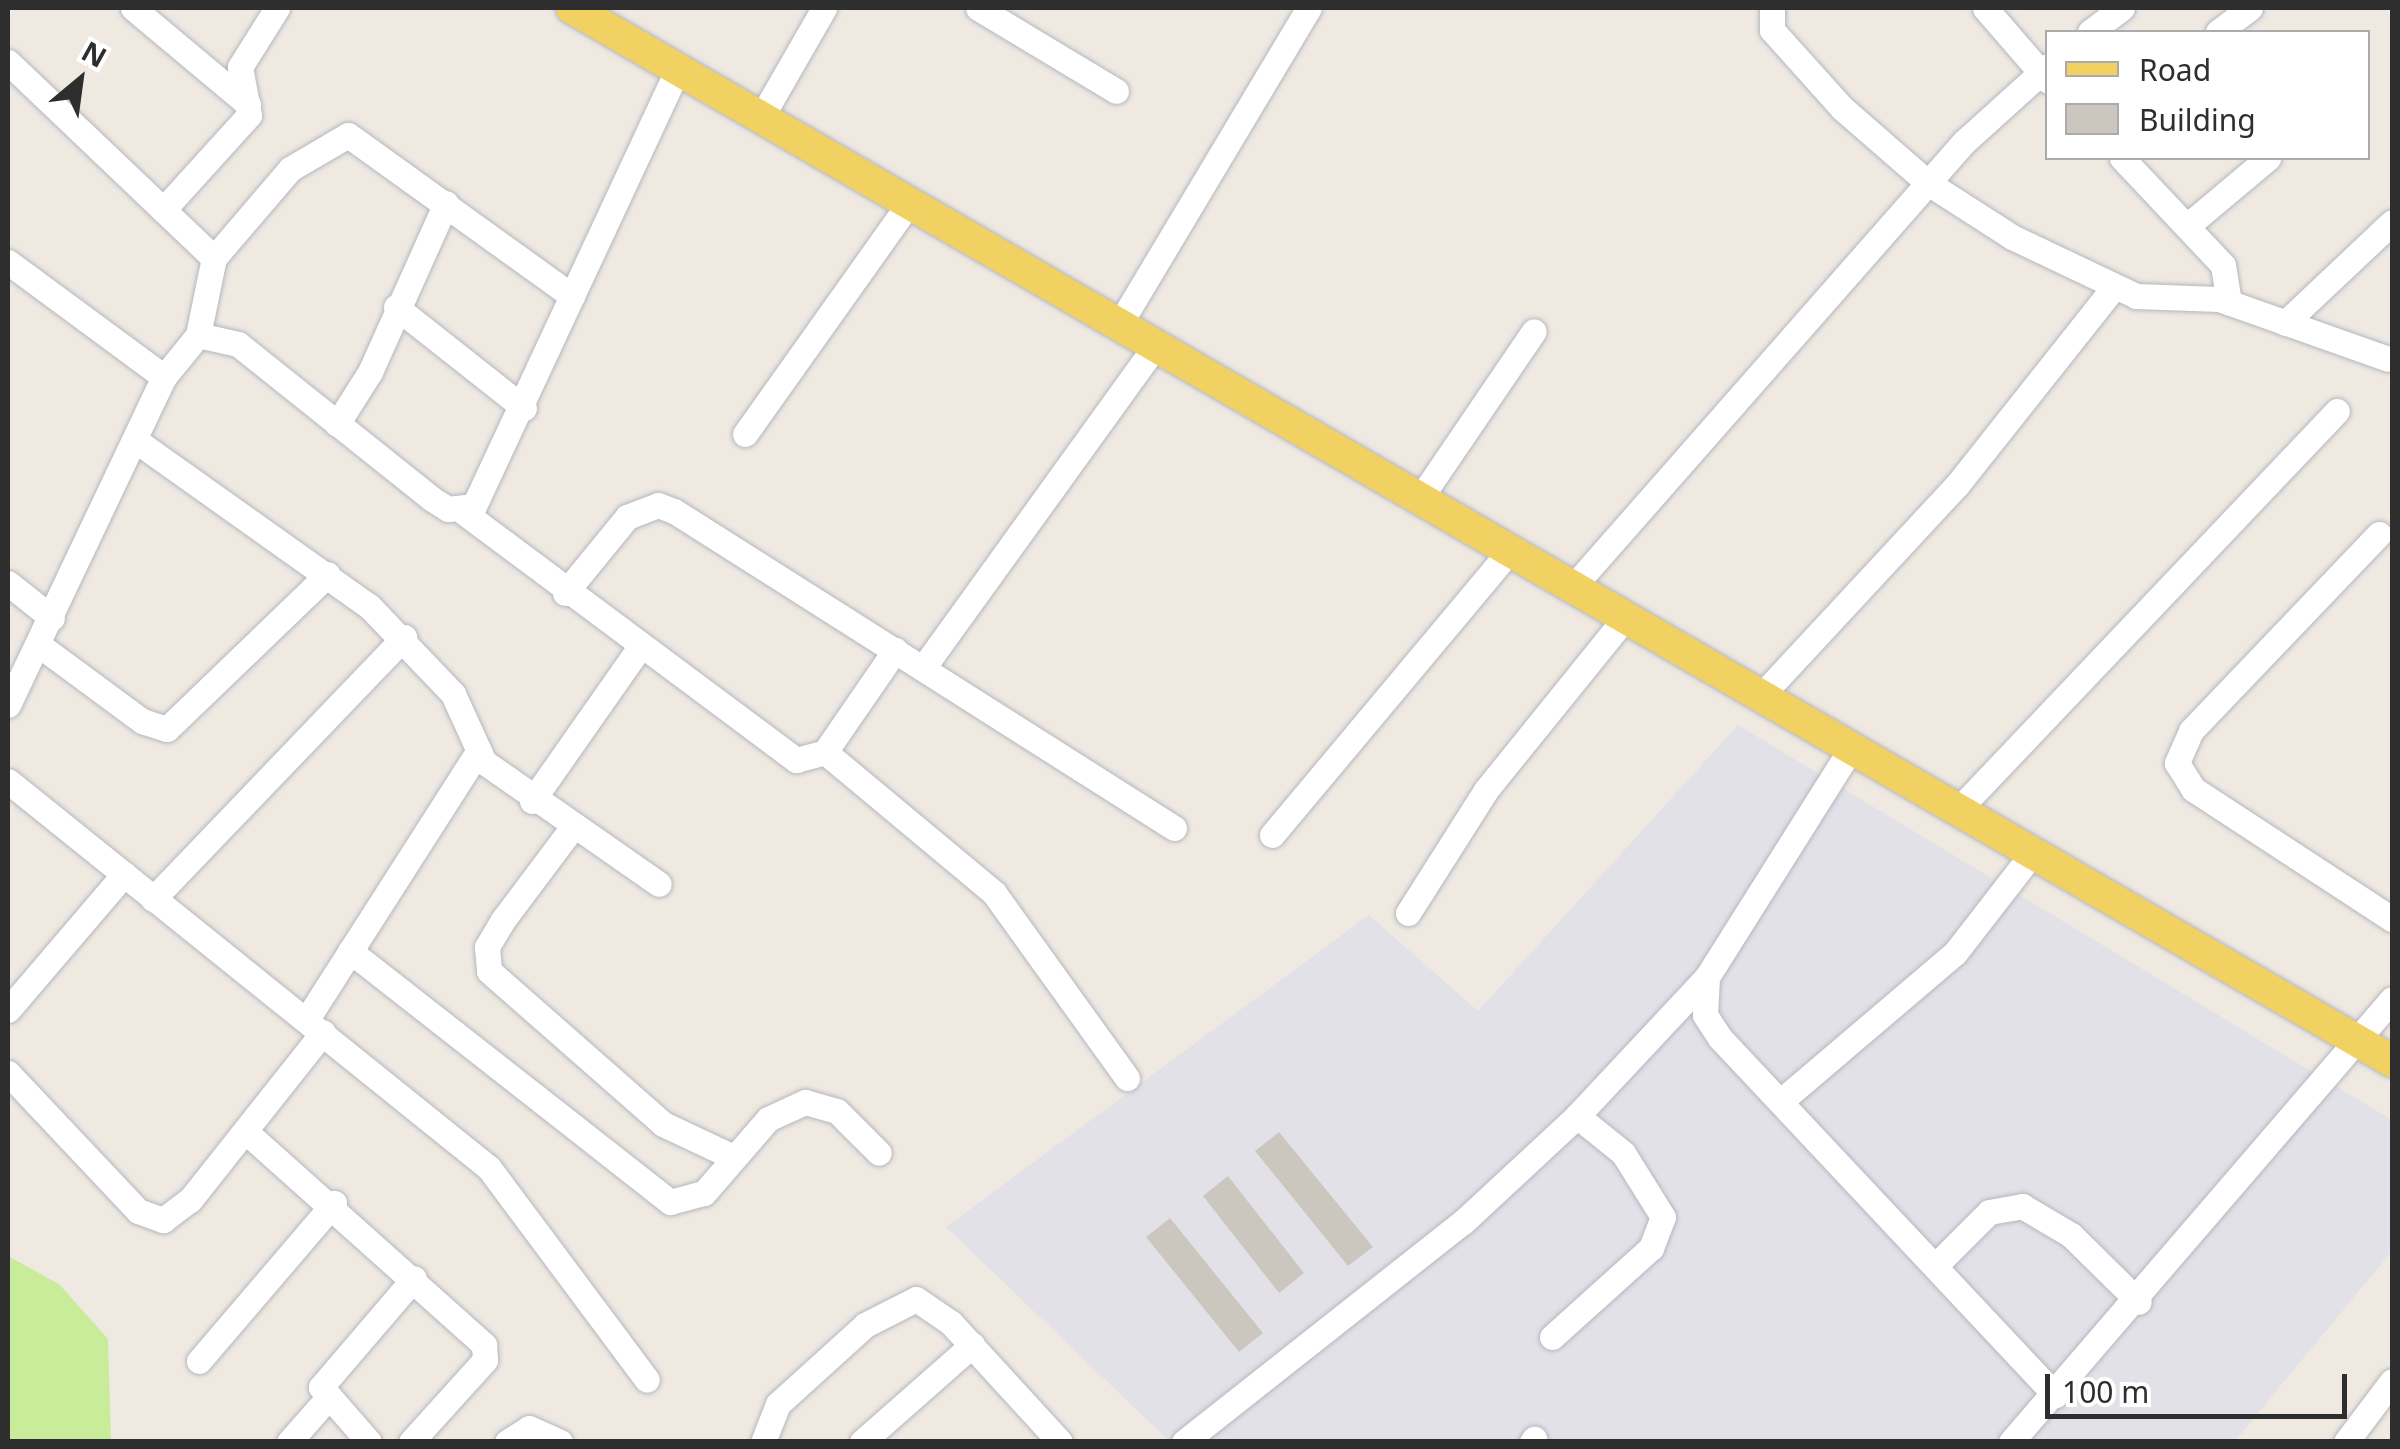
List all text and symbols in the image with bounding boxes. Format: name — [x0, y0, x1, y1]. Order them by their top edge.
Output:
north arrow — [30, 30, 130, 130]
legend — [2045, 30, 2370, 160]
text: N — [75, 32, 114, 76]
text: Road — [2139, 49, 2211, 90]
text: Building — [2139, 99, 2256, 140]
scale bar — [2050, 1354, 2352, 1416]
text: 100 m — [2062, 1371, 2149, 1412]

